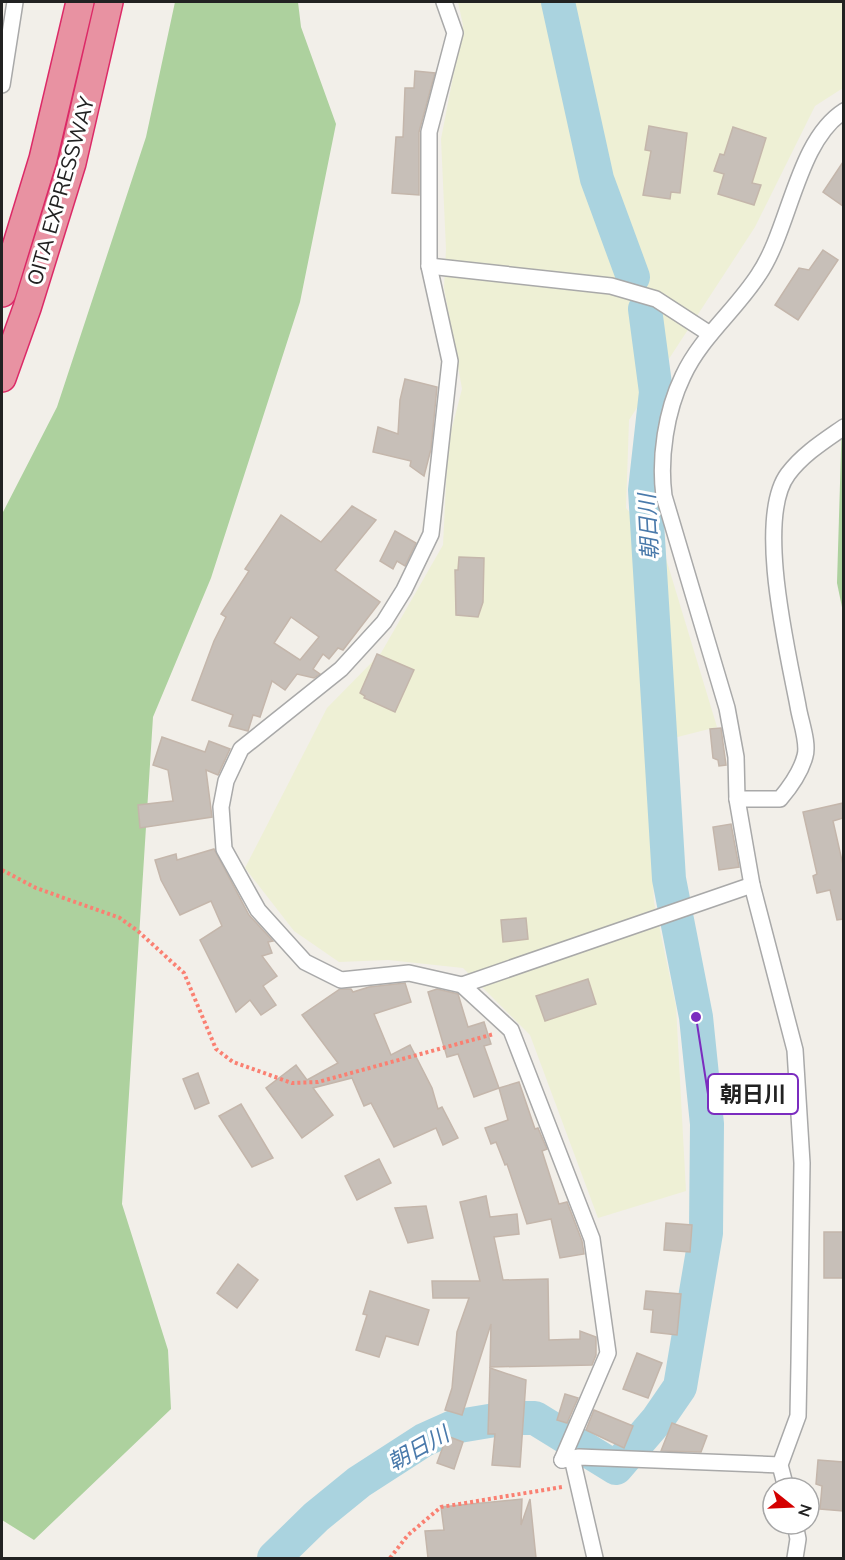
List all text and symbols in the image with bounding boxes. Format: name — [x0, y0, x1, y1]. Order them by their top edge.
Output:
street label: OITA EXPRESSWAY — [21, 94, 99, 288]
water label: 朝日川 — [632, 491, 664, 561]
callout: 朝日川 — [708, 1074, 798, 1114]
text: 朝日川 — [720, 1080, 786, 1108]
water label: 朝日川 — [382, 1419, 455, 1476]
north arrow — [761, 1476, 821, 1536]
text: N — [794, 1502, 817, 1519]

